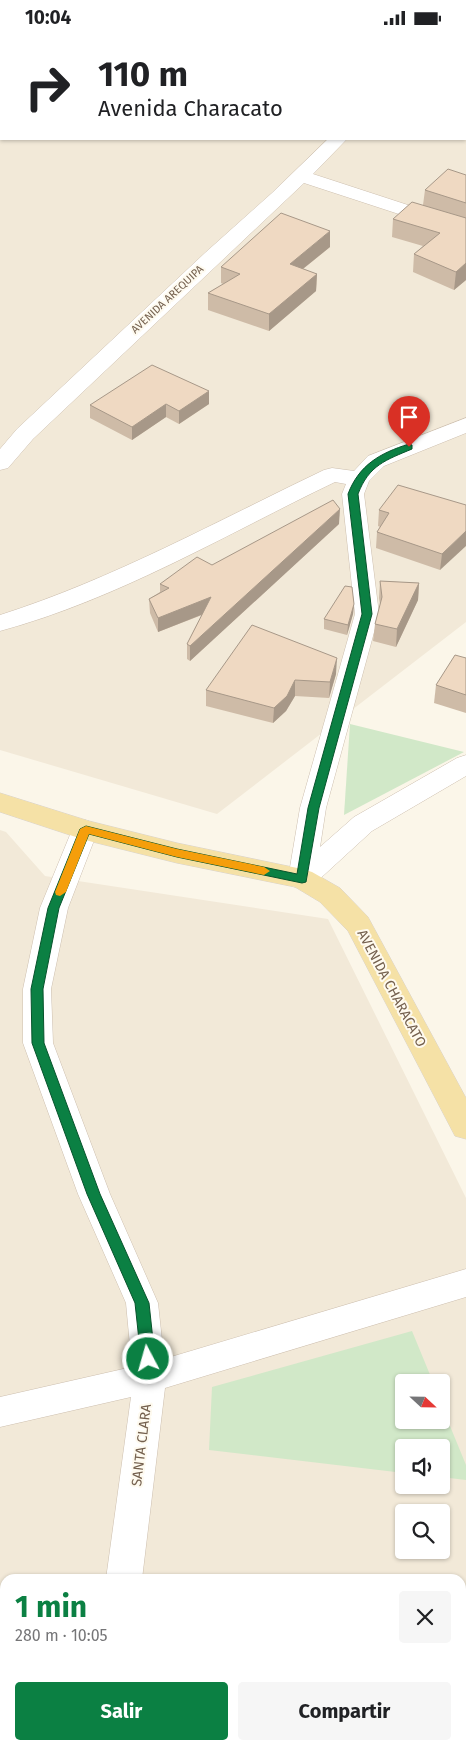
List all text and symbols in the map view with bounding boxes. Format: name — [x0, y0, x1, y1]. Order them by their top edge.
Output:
text: 10:04 — [25, 6, 71, 29]
text: 110 m — [98, 53, 188, 95]
icon: right — [15, 55, 80, 120]
text: Avenida Characato — [98, 95, 283, 122]
street label: AVENIDA AREQUIPA — [129, 262, 207, 336]
pin — [388, 396, 430, 447]
icon: arrive — [395, 403, 423, 431]
street label: AVENIDA CHARACATO — [353, 927, 430, 1050]
position arrow — [121, 1332, 173, 1384]
north arrow — [395, 1374, 450, 1429]
map controls — [395, 1374, 450, 1559]
street label: SANTA CLARA — [128, 1403, 155, 1487]
button: sound — [395, 1439, 450, 1494]
button: search — [395, 1504, 450, 1559]
text: 1 min — [15, 1589, 87, 1625]
button: close — [399, 1591, 451, 1643]
text: 280 m · 10:05 — [15, 1626, 108, 1645]
button: Salir — [15, 1682, 228, 1740]
button: Compartir — [238, 1682, 451, 1740]

